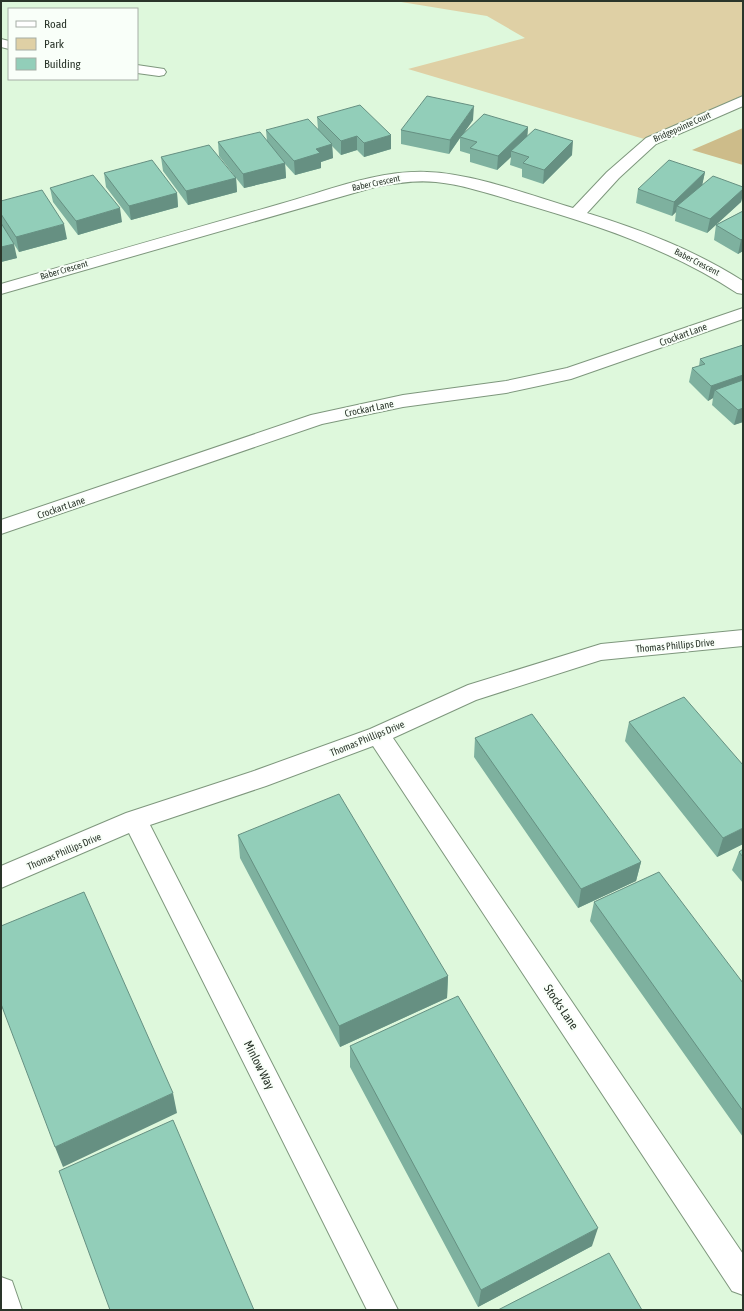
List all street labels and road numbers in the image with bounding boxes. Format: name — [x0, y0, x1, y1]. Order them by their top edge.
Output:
street label: Bridgepointe Court — [652, 110, 713, 144]
street label: Baber Crescent — [351, 173, 401, 193]
street label: Baber Crescent — [673, 246, 721, 278]
street label: Baber Crescent — [39, 258, 89, 282]
street label: Crockart Lane — [658, 321, 709, 348]
street label: Crockart Lane — [344, 398, 395, 419]
street label: Crockart Lane — [36, 494, 87, 521]
street label: Thomas Phillips Drive — [635, 637, 715, 654]
street label: Thomas Phillips Drive — [328, 718, 406, 758]
street label: Thomas Phillips Drive — [26, 831, 103, 872]
street label: Stocks Lane — [541, 982, 581, 1032]
street label: Minlow Way — [241, 1038, 277, 1092]

